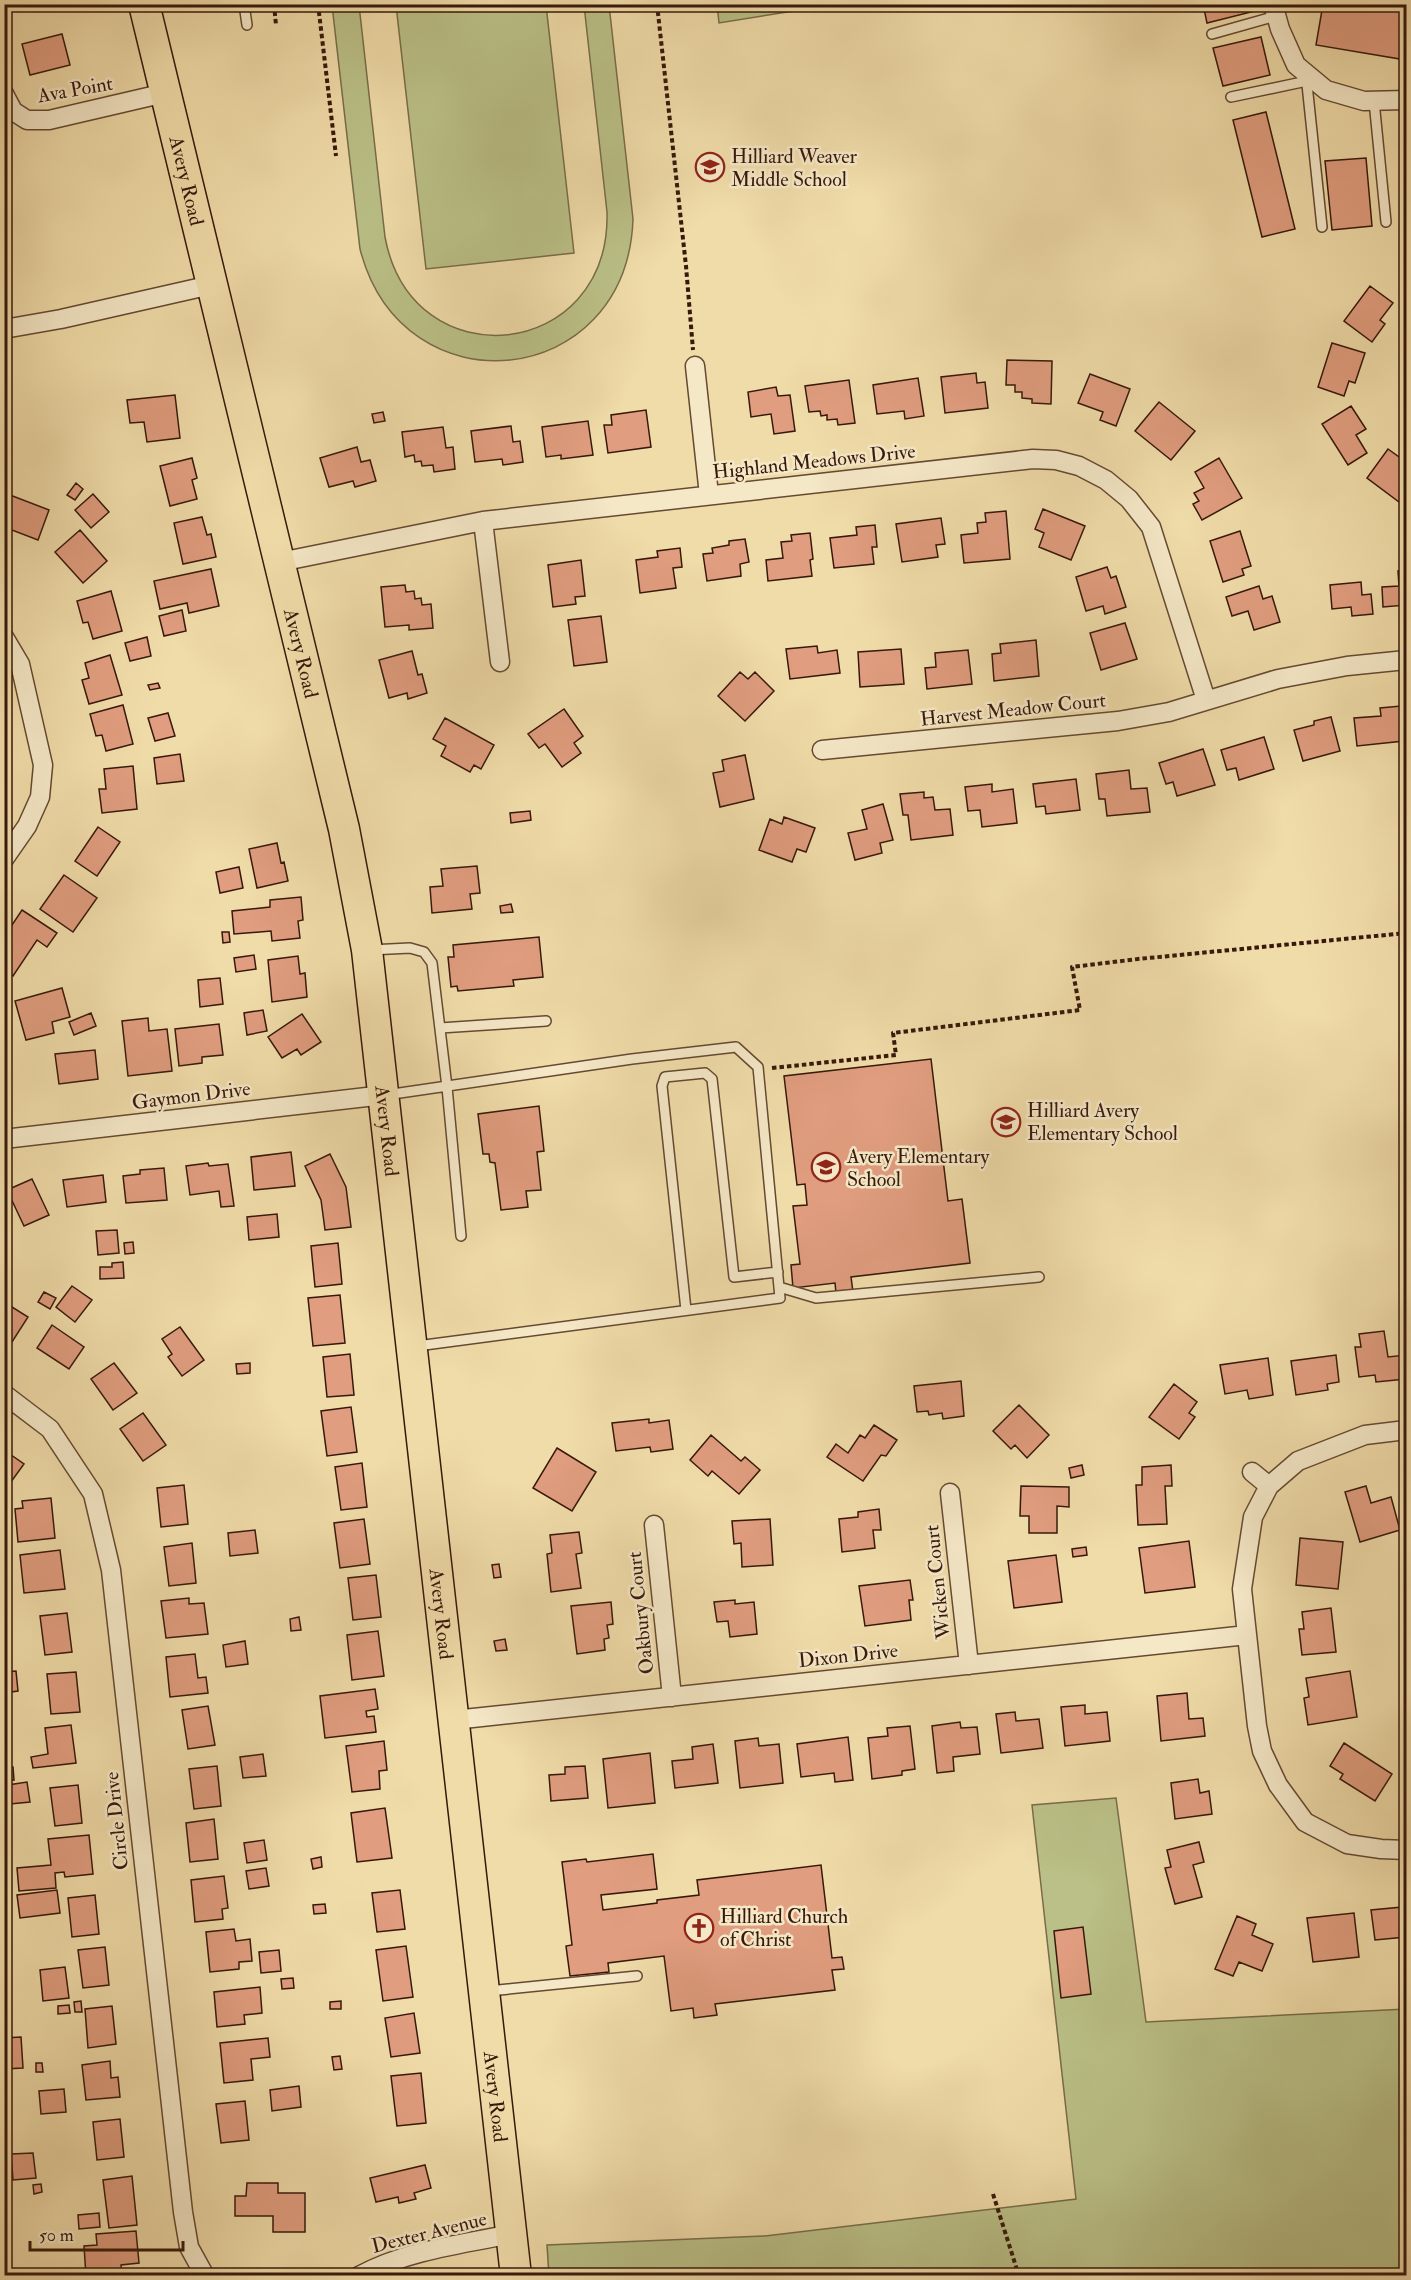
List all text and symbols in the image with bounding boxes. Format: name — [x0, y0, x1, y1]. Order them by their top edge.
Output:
street label: Ava Point — [35, 71, 115, 109]
street label: Avery Road — [163, 133, 209, 228]
place label: Hilliard Weaver Middle School — [731, 144, 858, 192]
school or university icon: Hilliard Weaver Middle School — [694, 151, 726, 183]
street label: Highland Meadows Drive — [711, 438, 917, 485]
street label: Avery Road — [278, 605, 324, 701]
street label: Harvest Meadow Court — [919, 687, 1108, 732]
street label: Gaymon Drive — [130, 1076, 252, 1115]
street label: Avery Road — [369, 1083, 404, 1178]
place label: Hilliard Avery Elementary School — [1027, 1098, 1178, 1146]
school or university icon: Hilliard Avery Elementary School — [990, 1106, 1022, 1138]
place label: Avery Elementary School — [846, 1144, 990, 1192]
school or university icon: Avery Elementary School — [810, 1151, 842, 1183]
street label: Wicken Court — [919, 1523, 956, 1641]
street label: Oakbury Court — [622, 1550, 659, 1675]
street label: Avery Road — [423, 1566, 459, 1661]
street label: Dixon Drive — [797, 1638, 899, 1673]
street label: Circle Drive — [99, 1771, 134, 1871]
place label: Hilliard Church of Christ — [720, 1904, 849, 1952]
church icon: Hilliard Church of Christ — [683, 1912, 715, 1944]
street label: Avery Road — [478, 2049, 513, 2144]
street label: Dexter Avenue — [369, 2206, 489, 2259]
scale bar — [30, 2214, 183, 2252]
text: 50 m — [39, 2224, 74, 2247]

